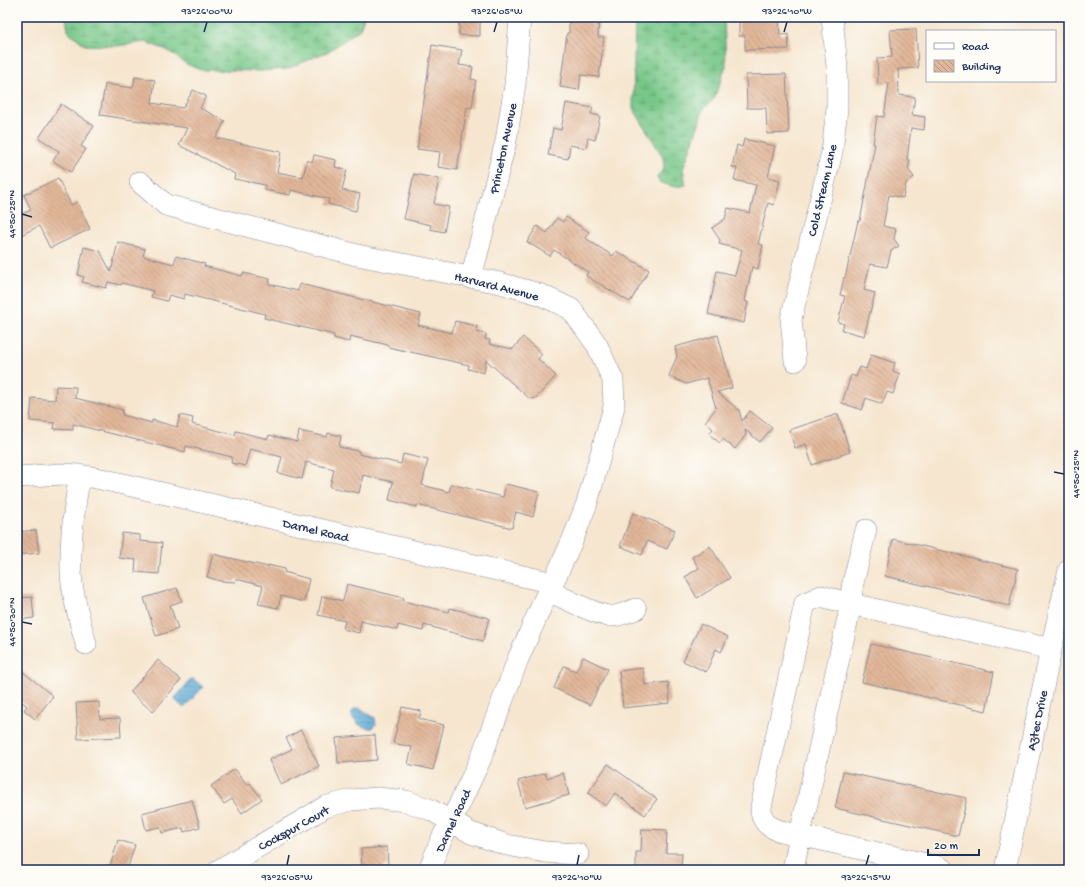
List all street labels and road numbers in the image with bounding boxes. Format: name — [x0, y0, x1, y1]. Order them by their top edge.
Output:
street label: Princeton Avenue — [487, 102, 521, 196]
street label: Cold Stream Lane — [806, 143, 841, 238]
street label: Harvard Avenue — [453, 270, 540, 305]
street label: Darnel Road — [280, 516, 351, 547]
street label: Aztec Drive — [1025, 689, 1052, 752]
street label: Darnel Road — [433, 786, 476, 856]
street label: Cockspur Court — [256, 803, 334, 855]

